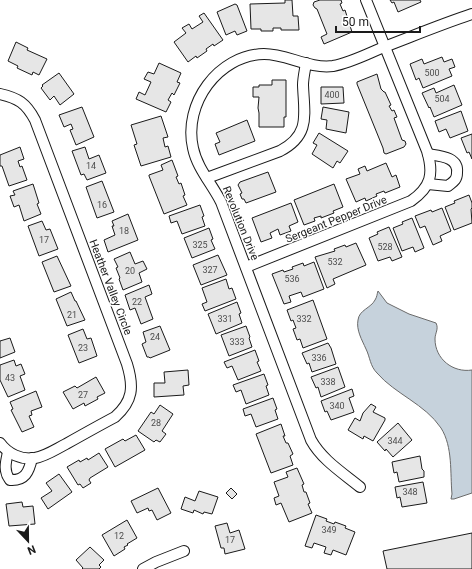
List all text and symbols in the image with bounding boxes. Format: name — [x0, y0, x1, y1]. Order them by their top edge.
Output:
scale bar — [336, 8, 420, 34]
text: 50 m — [342, 15, 369, 29]
house number: 500 — [424, 68, 440, 78]
house number: 400 — [324, 90, 340, 100]
house number: 504 — [434, 94, 450, 104]
house number: 14 — [86, 161, 96, 171]
street label: Revolution Drive — [220, 184, 261, 262]
street label: Sergeant Pepper Drive — [283, 193, 389, 246]
house number: 16 — [97, 200, 107, 210]
house number: 18 — [119, 226, 129, 236]
house number: 17 — [39, 235, 49, 245]
street label: Heather Valley Circle — [86, 238, 135, 337]
house number: 325 — [192, 240, 208, 250]
house number: 528 — [377, 242, 393, 252]
house number: 532 — [327, 257, 343, 267]
house number: 327 — [202, 265, 218, 275]
house number: 20 — [125, 266, 135, 276]
house number: 536 — [284, 274, 300, 284]
house number: 22 — [132, 297, 142, 307]
house number: 21 — [67, 310, 77, 320]
house number: 331 — [217, 314, 233, 324]
house number: 332 — [296, 314, 312, 324]
house number: 24 — [150, 332, 160, 342]
house number: 333 — [229, 337, 245, 347]
house number: 23 — [78, 343, 88, 353]
house number: 336 — [311, 353, 327, 363]
house number: 43 — [5, 373, 15, 383]
house number: 338 — [320, 377, 336, 387]
house number: 27 — [78, 390, 88, 400]
house number: 340 — [329, 401, 345, 411]
house number: 28 — [151, 418, 161, 428]
house number: 344 — [387, 436, 403, 446]
house number: 348 — [402, 487, 418, 497]
north arrow — [8, 521, 48, 561]
house number: 349 — [321, 525, 337, 535]
house number: 12 — [114, 531, 124, 541]
house number: 17 — [225, 535, 235, 545]
text: N — [25, 542, 38, 557]

